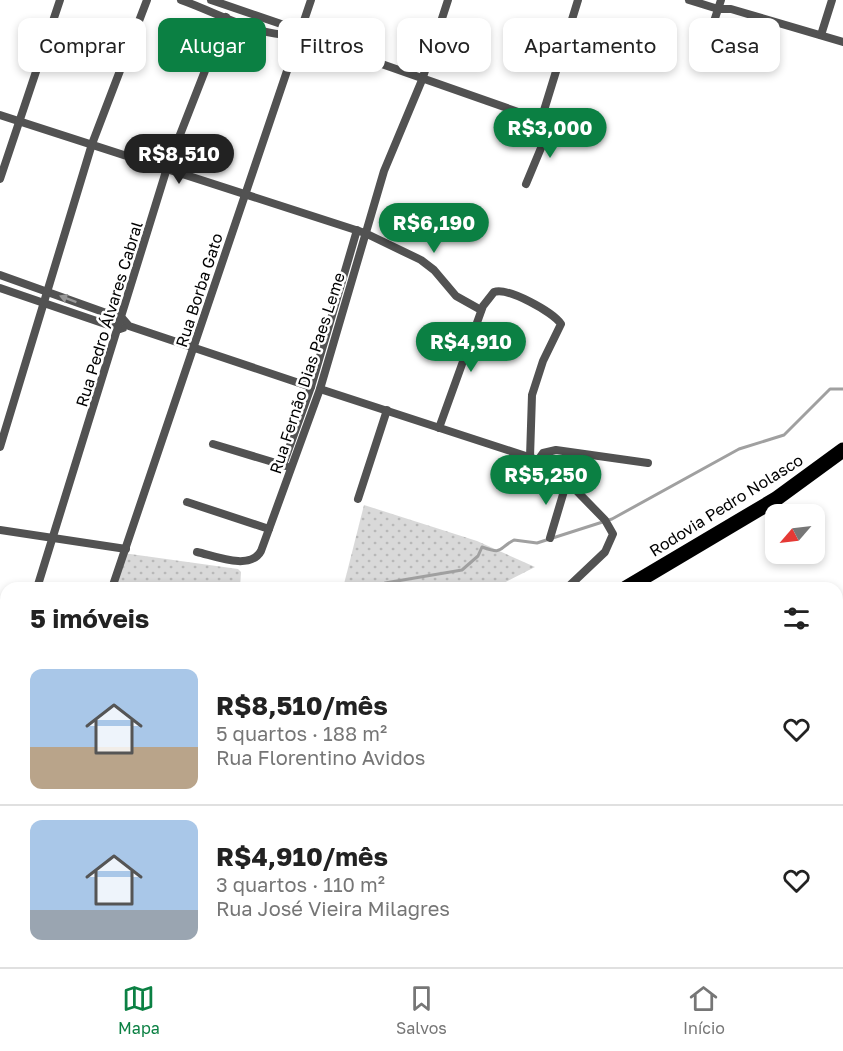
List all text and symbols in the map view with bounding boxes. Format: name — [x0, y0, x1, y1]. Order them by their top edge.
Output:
chip: Comprar — [18, 18, 146, 72]
chip: Alugar — [158, 18, 266, 72]
chip: Filtros — [278, 18, 385, 72]
chip: Novo — [397, 18, 491, 72]
chip: Apartamento — [503, 18, 677, 72]
chip: Casa — [689, 18, 780, 72]
pin: R$3,000 — [495, 108, 605, 159]
text: R$3,000 — [508, 115, 592, 139]
pin: R$8,510 — [124, 134, 234, 185]
text: R$8,510 — [138, 141, 220, 165]
pin: R$6,190 — [379, 203, 489, 254]
text: R$6,190 — [393, 210, 475, 234]
street label: Rua Pedro Álvares Cabral — [71, 219, 147, 409]
street label: Rua Borba Gato — [171, 230, 227, 350]
street label: Rua Fernão Dias Paes Leme — [265, 270, 349, 476]
one-way arrow — [59, 293, 77, 303]
pin: R$4,910 — [416, 322, 526, 373]
text: R$4,910 — [430, 329, 512, 353]
street label: Rodovia Pedro Nolasco — [645, 449, 807, 561]
pin: R$5,250 — [491, 455, 601, 506]
text: R$5,250 — [504, 462, 588, 486]
north arrow — [765, 504, 825, 564]
map controls — [765, 504, 825, 564]
icon: filters — [780, 602, 813, 635]
text: 5 imóveis — [30, 603, 149, 634]
text: R$8,510/mês — [216, 690, 388, 721]
icon: home — [78, 693, 150, 765]
icon: heart — [780, 713, 813, 746]
text: 5 quartos · 188 m² — [216, 721, 387, 745]
text: Rua Florentino Avidos — [216, 745, 425, 769]
text: R$4,910/mês — [216, 841, 388, 872]
icon: home — [78, 844, 150, 916]
icon: heart — [780, 864, 813, 897]
text: 3 quartos · 110 m² — [216, 872, 385, 896]
text: Rua José Vieira Milagres — [216, 896, 450, 920]
tab: Mapa — [118, 982, 160, 1038]
tab: Salvos — [396, 982, 447, 1038]
tab: Início — [683, 982, 725, 1038]

